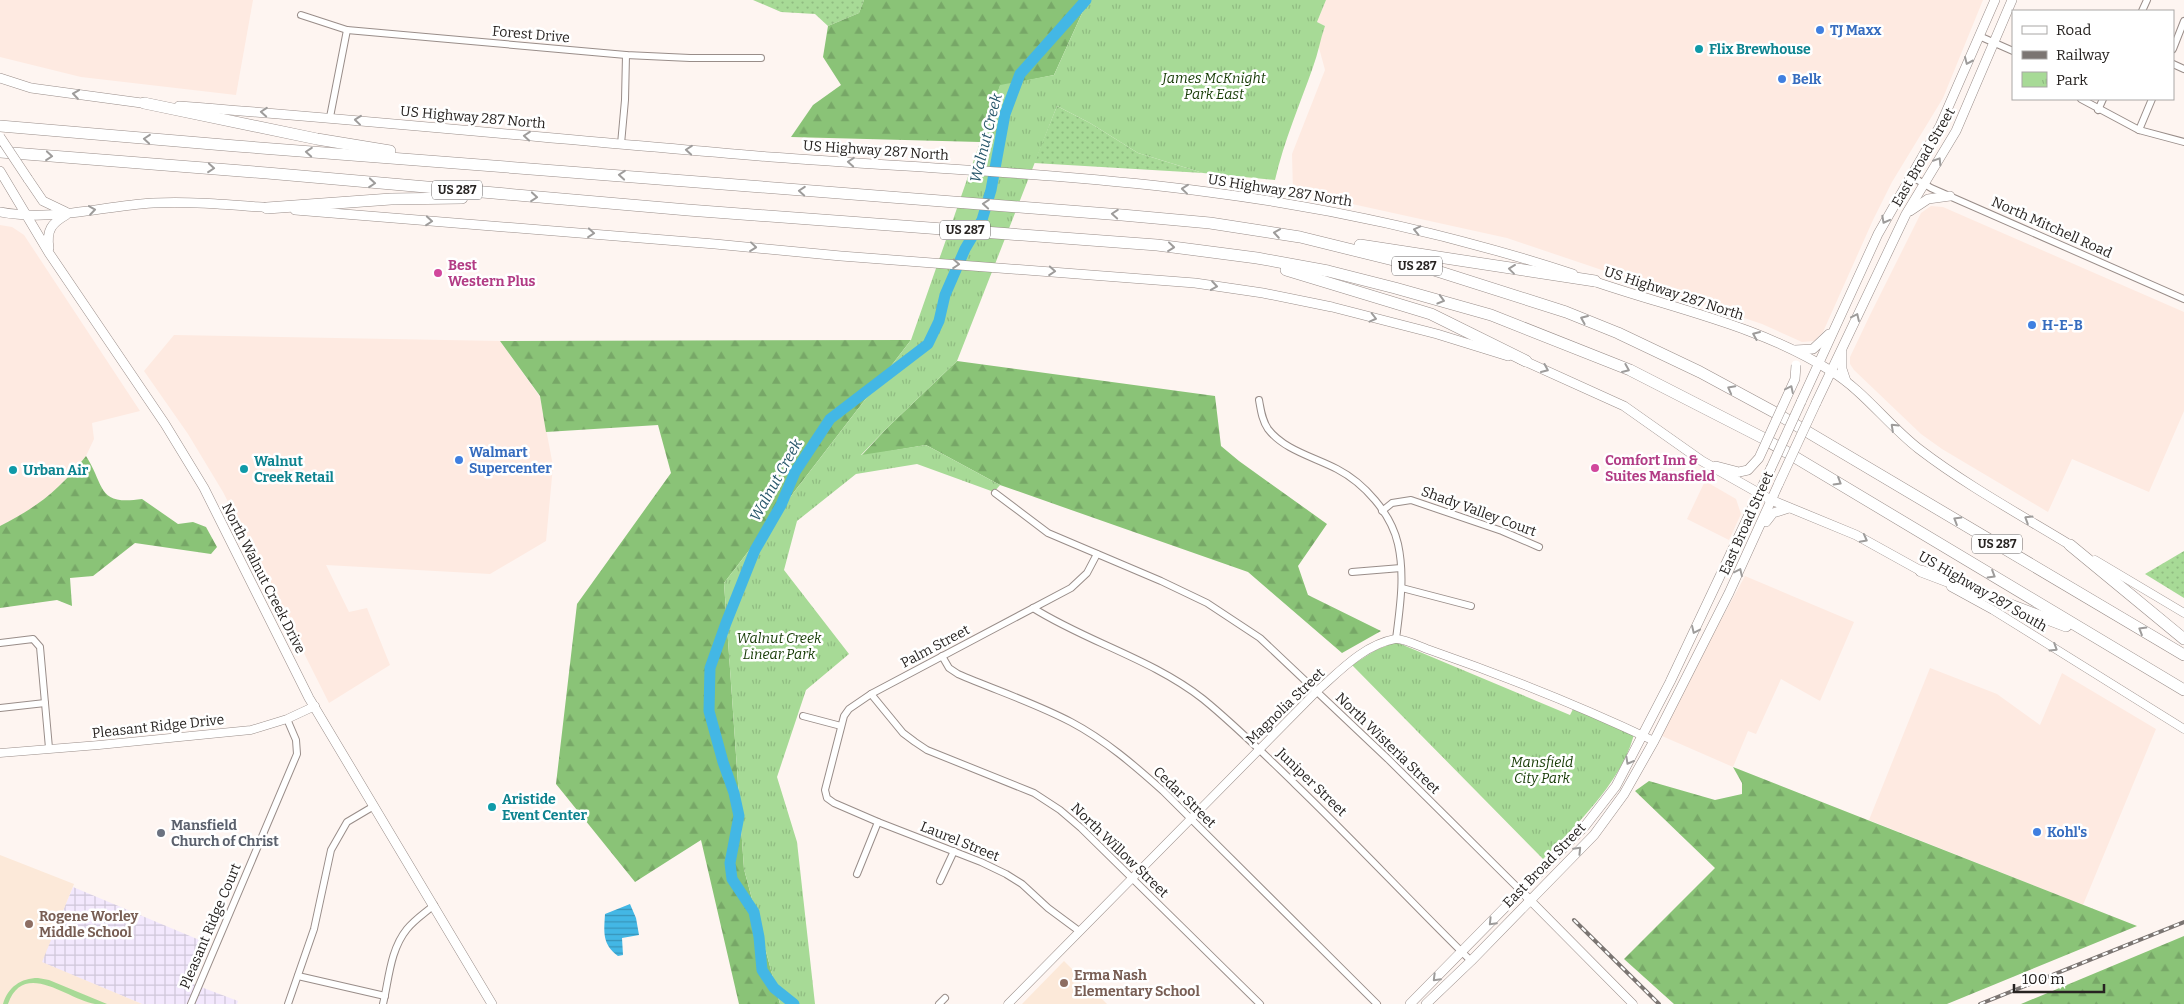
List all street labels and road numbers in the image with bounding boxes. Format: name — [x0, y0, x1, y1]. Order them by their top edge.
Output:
street label: Forest Drive — [491, 23, 570, 46]
street label: US Highway 287 North — [400, 103, 547, 132]
street label: East Broad Street — [1888, 105, 1959, 210]
street label: US Highway 287 North — [803, 137, 950, 164]
street label: US Highway 287 North — [1207, 171, 1354, 210]
road number: US 287 — [432, 180, 482, 200]
street label: North Mitchell Road — [1989, 193, 2115, 262]
road number: US 287 — [940, 220, 990, 240]
road number: US 287 — [1392, 256, 1442, 276]
street label: US Highway 287 North — [1602, 263, 1746, 324]
street label: East Broad Street — [1716, 469, 1777, 578]
street label: Shady Valley Court — [1419, 483, 1539, 540]
street label: North Walnut Creek Drive — [218, 500, 309, 656]
road number: US 287 — [1972, 534, 2022, 554]
street label: US Highway 287 South — [1915, 548, 2050, 635]
street label: Palm Street — [898, 621, 973, 672]
street label: Magnolia Street — [1243, 665, 1328, 748]
street label: North Wisteria Street — [1332, 689, 1443, 798]
street label: Pleasant Ridge Drive — [91, 711, 225, 742]
street label: Juniper Street — [1272, 744, 1350, 820]
street label: Cedar Street — [1150, 763, 1220, 831]
street label: North Willow Street — [1067, 800, 1172, 901]
street label: Laurel Street — [918, 818, 1002, 865]
street label: East Broad Street — [1499, 819, 1589, 911]
street label: Pleasant Ridge Court — [176, 861, 245, 992]

